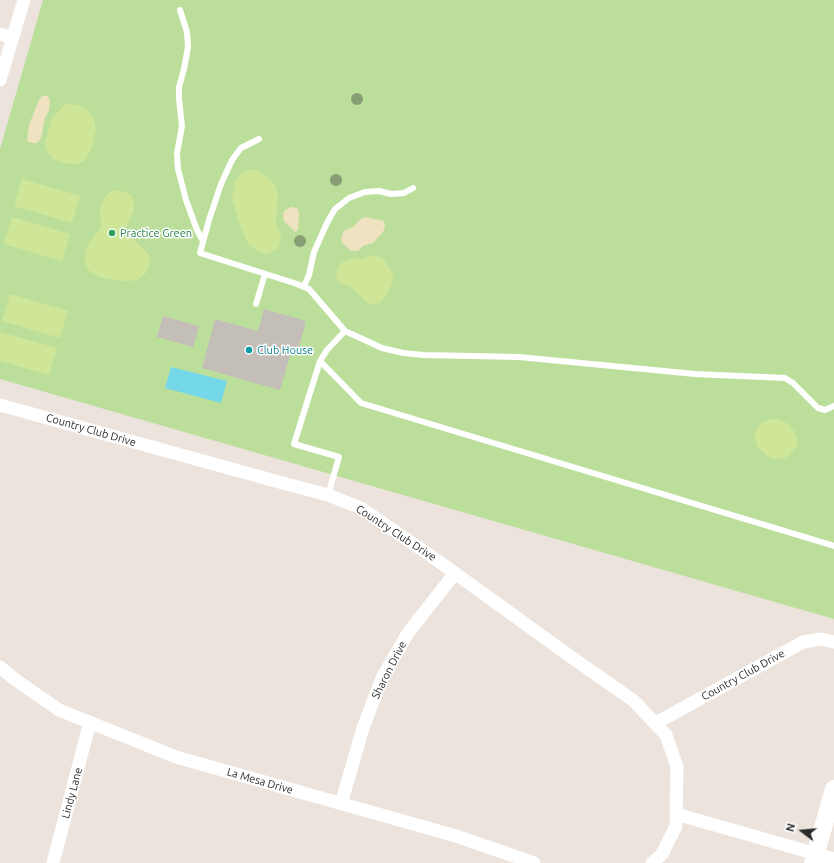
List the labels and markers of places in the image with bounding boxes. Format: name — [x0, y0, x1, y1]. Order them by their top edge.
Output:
place label: Practice Green — [120, 226, 192, 240]
marker: Practice Green — [107, 228, 117, 238]
place label: Club House — [257, 343, 313, 357]
marker: Club House — [244, 345, 254, 355]

